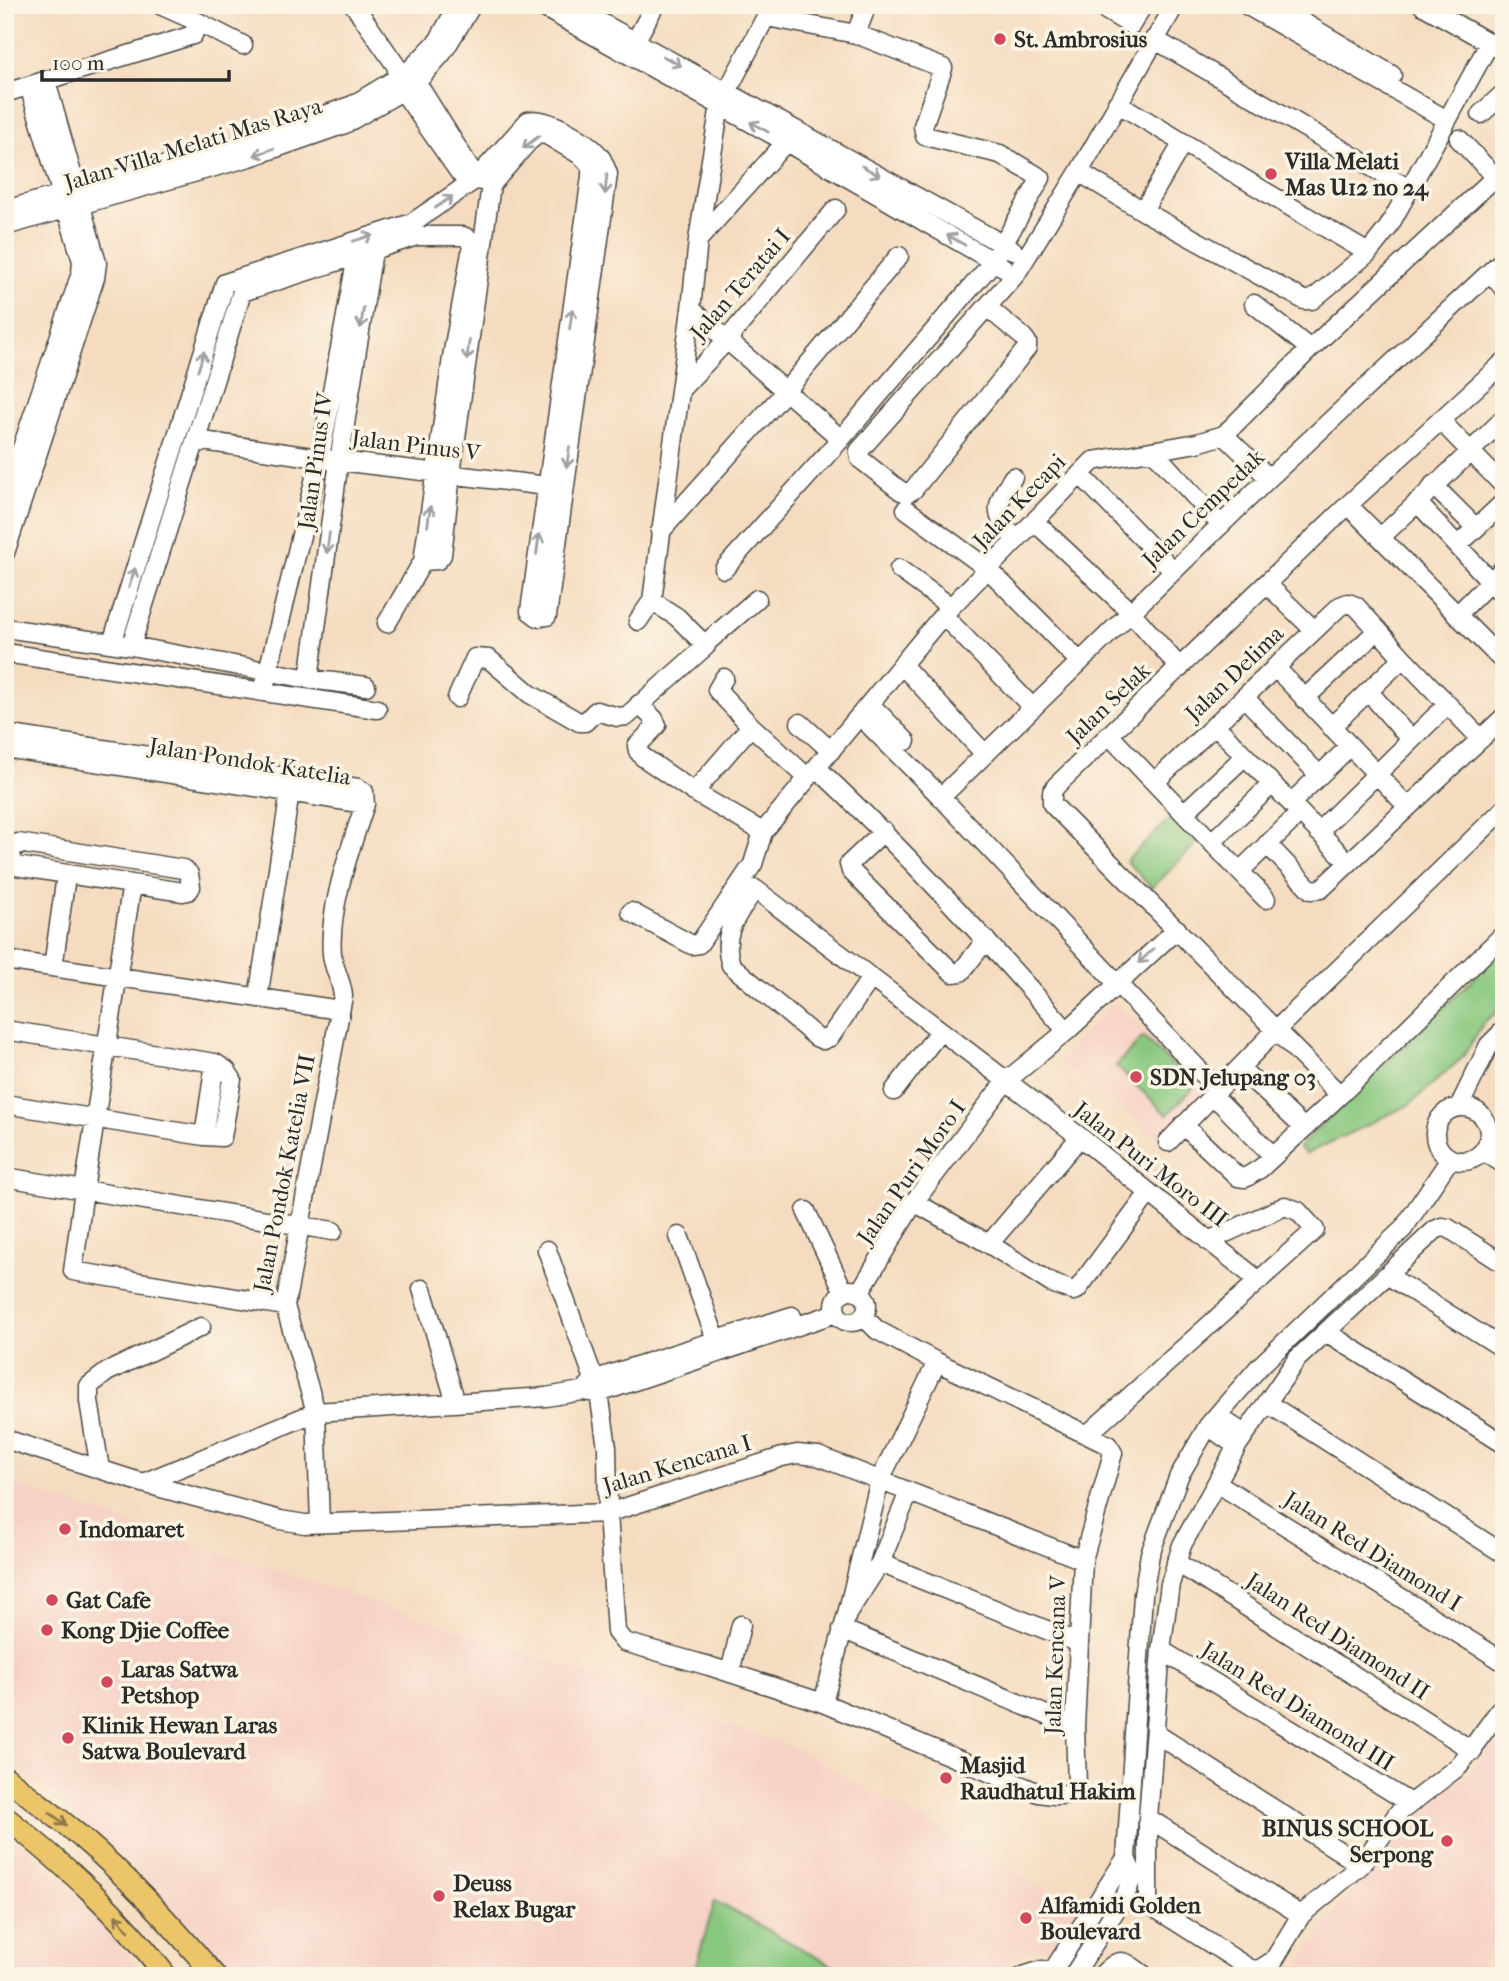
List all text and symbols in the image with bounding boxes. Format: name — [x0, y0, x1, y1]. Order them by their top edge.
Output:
place label: St. Ambrosius — [1014, 26, 1148, 53]
marker: St. Ambrosius — [992, 31, 1008, 47]
scale bar — [42, 38, 229, 82]
text: 100 m — [52, 51, 105, 75]
one-way arrow — [661, 55, 682, 68]
street label: Jalan Villa Melati Mas Raya — [59, 92, 326, 197]
one-way arrow — [749, 120, 770, 133]
one-way arrow — [522, 134, 541, 149]
one-way arrow — [253, 146, 275, 159]
place label: Villa Melati Mas U12 no 24 — [1284, 148, 1430, 201]
one-way arrow — [861, 164, 881, 178]
marker: Villa Melati Mas U12 no 24 — [1263, 166, 1279, 182]
one-way arrow — [599, 172, 612, 195]
one-way arrow — [434, 194, 453, 209]
street label: Jalan Teratai I — [683, 223, 796, 347]
one-way arrow — [352, 231, 374, 244]
one-way arrow — [947, 233, 967, 247]
one-way arrow — [355, 306, 368, 329]
one-way arrow — [565, 308, 578, 331]
one-way arrow — [461, 338, 474, 361]
one-way arrow — [195, 351, 208, 373]
street label: Jalan Pinus IV — [292, 390, 339, 533]
street label: Jalan Pinus V — [348, 424, 483, 467]
street label: Jalan Cempedak — [1135, 443, 1271, 575]
one-way arrow — [561, 445, 574, 468]
street label: Jalan Kecapi — [966, 448, 1071, 556]
one-way arrow — [423, 506, 436, 528]
one-way arrow — [321, 531, 334, 554]
one-way arrow — [532, 534, 545, 556]
one-way arrow — [127, 568, 140, 590]
street label: Jalan Delima — [1178, 620, 1289, 728]
street label: Jalan Selak — [1059, 656, 1157, 751]
street label: Jalan Pondok Katelia — [145, 732, 353, 791]
one-way arrow — [1137, 948, 1155, 964]
street label: Jalan Pondok Katelia VII — [248, 1052, 321, 1296]
place label: SDN Jelupang 03 — [1150, 1064, 1316, 1091]
marker: SDN Jelupang 03 — [1128, 1069, 1144, 1085]
street label: Jalan Puri Moro I — [850, 1095, 971, 1251]
street label: Jalan Puri Moro III — [1067, 1095, 1233, 1233]
street label: Jalan Kencana I — [598, 1429, 755, 1500]
street label: Jalan Red Diamond I — [1277, 1485, 1467, 1617]
place label: Indomaret — [79, 1516, 185, 1543]
marker: Indomaret — [57, 1521, 73, 1537]
street label: Jalan Red Diamond II — [1239, 1566, 1435, 1706]
street label: Jalan Kencana V — [1039, 1574, 1072, 1737]
place label: Gat Cafe — [66, 1587, 151, 1614]
marker: Gat Cafe — [44, 1592, 60, 1608]
place label: Kong Djie Coffee — [61, 1617, 230, 1644]
marker: Kong Djie Coffee — [39, 1622, 55, 1638]
street label: Jalan Red Diamond III — [1195, 1635, 1399, 1777]
place label: Laras Satwa Petshop — [121, 1656, 239, 1709]
marker: Laras Satwa Petshop — [99, 1674, 115, 1690]
place label: Klinik Hewan Laras Satwa Boulevard — [82, 1712, 278, 1765]
marker: Klinik Hewan Laras Satwa Boulevard — [60, 1730, 76, 1746]
place label: Masjid Raudhatul Hakim — [960, 1752, 1137, 1805]
marker: Masjid Raudhatul Hakim — [938, 1770, 954, 1786]
one-way arrow — [49, 1812, 67, 1827]
place label: BINUS SCHOOL Serpong — [1262, 1815, 1434, 1868]
marker: BINUS SCHOOL Serpong — [1439, 1833, 1455, 1849]
place label: Deuss Relax Bugar — [453, 1870, 576, 1923]
marker: Deuss Relax Bugar — [431, 1888, 447, 1904]
place label: Alfamidi Golden Boulevard — [1038, 1892, 1201, 1945]
marker: Alfamidi Golden Boulevard — [1018, 1910, 1034, 1926]
one-way arrow — [114, 1914, 130, 1932]

